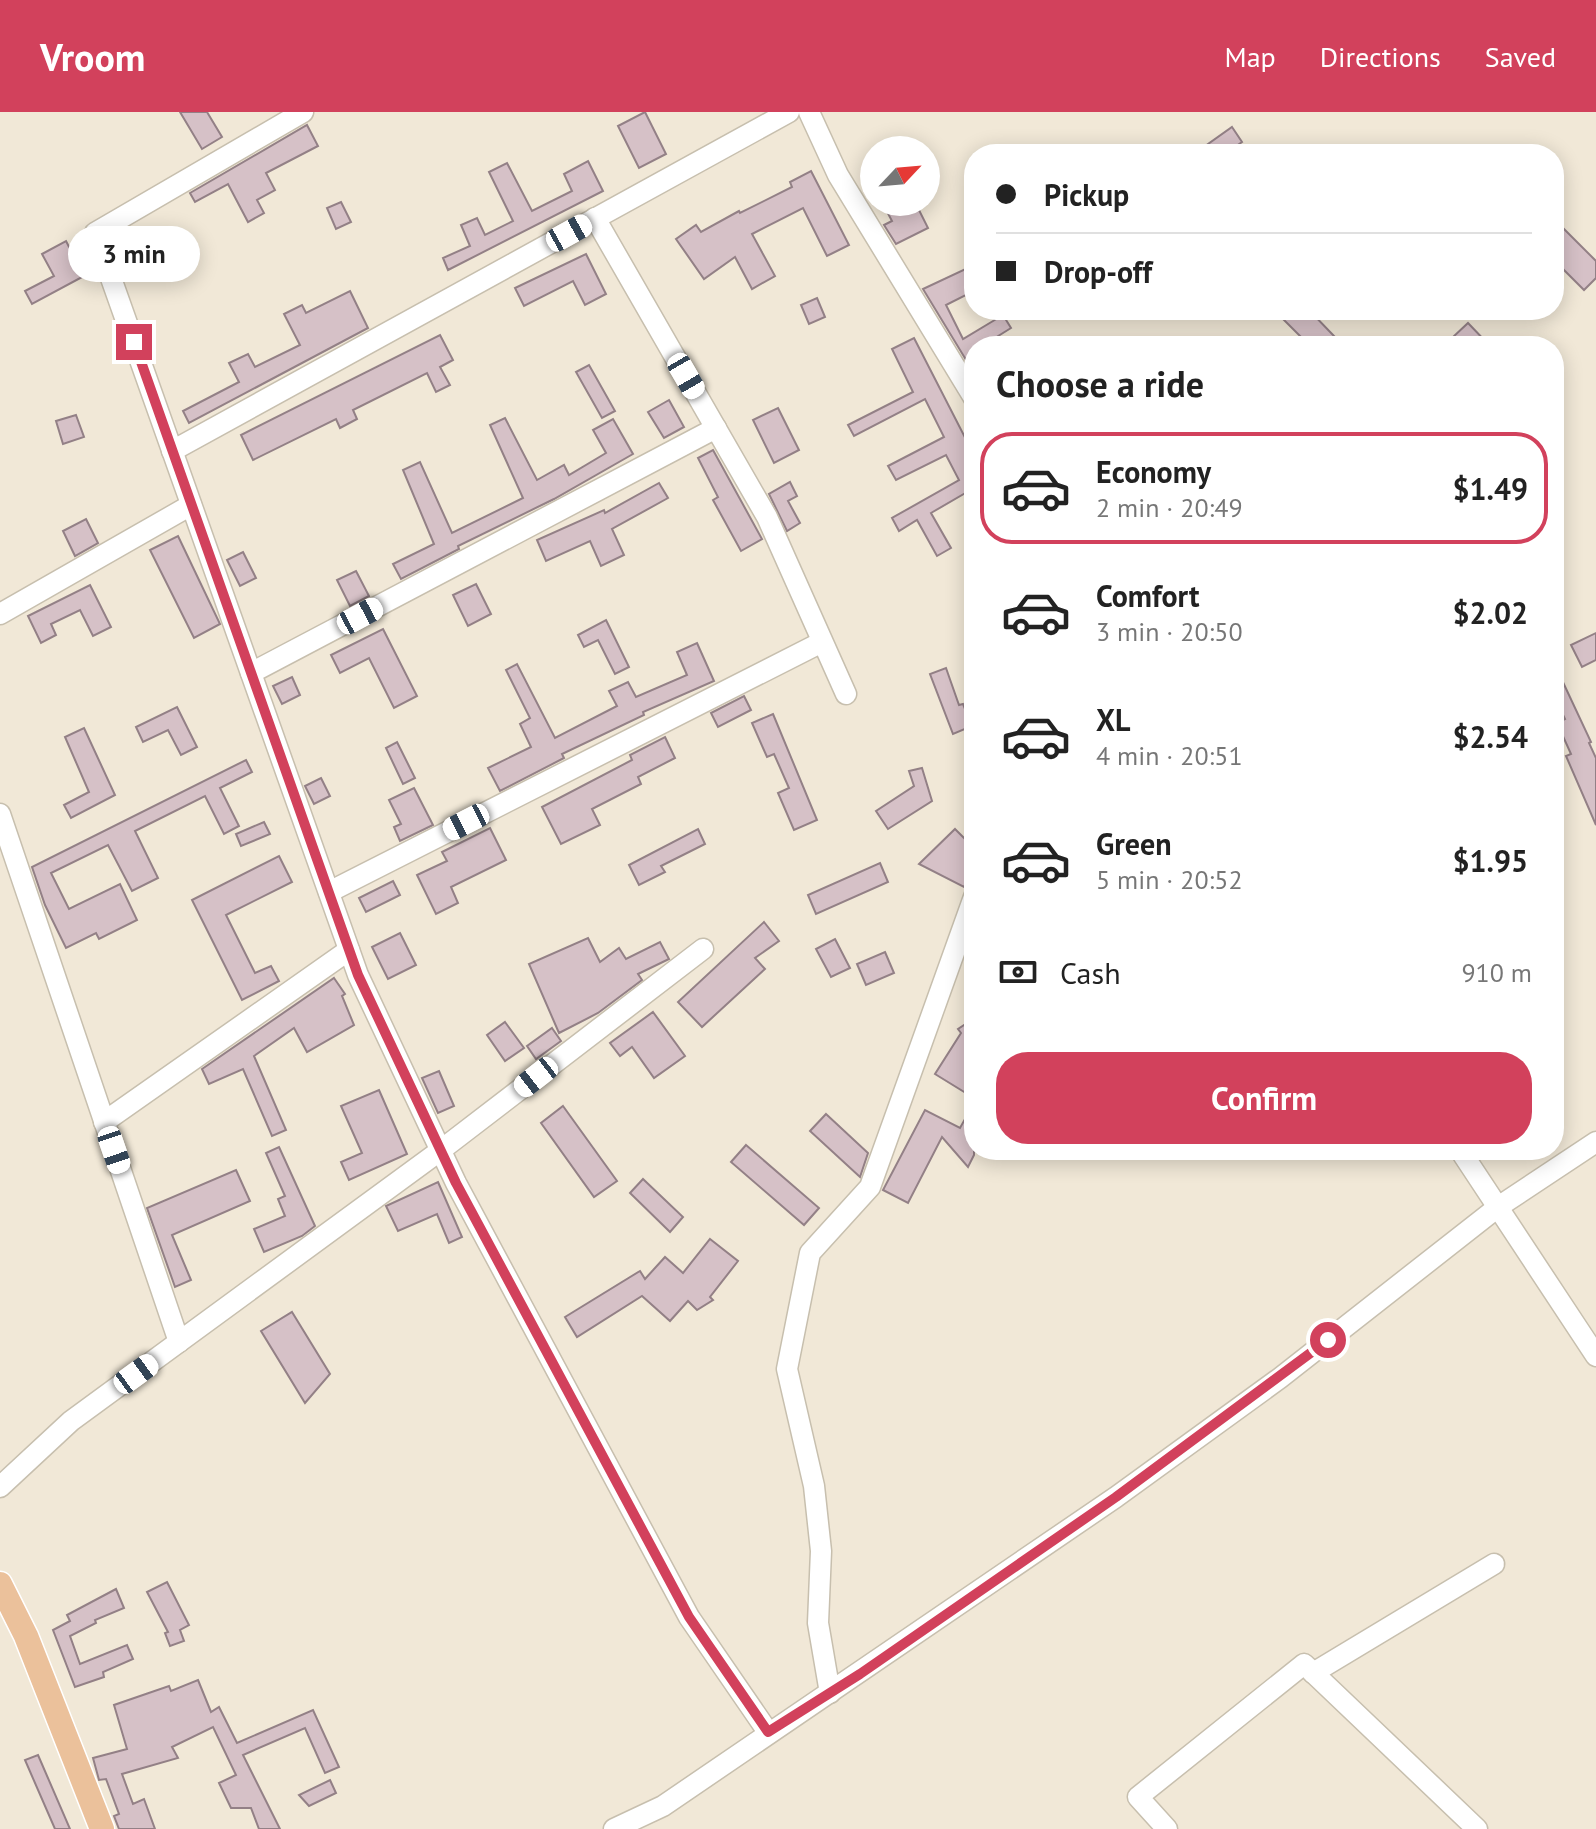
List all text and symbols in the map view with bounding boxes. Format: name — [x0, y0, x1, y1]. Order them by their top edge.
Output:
text: Vroom — [40, 32, 145, 81]
text: Map — [1225, 38, 1276, 75]
text: Directions — [1320, 38, 1441, 75]
text: Saved — [1485, 38, 1556, 75]
north arrow — [860, 136, 940, 216]
map controls — [860, 136, 940, 216]
text: Pickup — [1044, 175, 1129, 214]
car — [542, 211, 596, 255]
callout: 3 min — [68, 226, 200, 282]
text: 3 min — [102, 237, 166, 270]
text: Drop-off — [1044, 252, 1152, 291]
route end — [116, 324, 152, 360]
car — [664, 349, 708, 403]
text: Choose a ride — [996, 360, 1204, 407]
icon: car — [1000, 452, 1072, 524]
text: Economy — [1096, 452, 1211, 491]
text: $1.49 — [1453, 469, 1528, 508]
text: 2 min · 20:49 — [1096, 491, 1243, 524]
icon: car — [1000, 576, 1072, 648]
text: Comfort — [1096, 576, 1199, 615]
text: $2.02 — [1453, 593, 1528, 632]
car — [333, 594, 387, 638]
text: 3 min · 20:50 — [1096, 615, 1243, 648]
icon: car — [1000, 700, 1072, 772]
text: XL — [1096, 700, 1130, 739]
text: $2.54 — [1453, 717, 1528, 756]
text: 4 min · 20:51 — [1096, 739, 1243, 772]
car — [439, 800, 493, 844]
icon: car — [1000, 824, 1072, 896]
text: Green — [1096, 824, 1171, 863]
text: $1.95 — [1453, 841, 1528, 880]
text: 5 min · 20:52 — [1096, 863, 1243, 896]
icon: cash — [996, 950, 1040, 994]
text: Cash — [1060, 953, 1121, 992]
text: 910 m — [1461, 956, 1532, 989]
button: Confirm — [996, 1052, 1532, 1144]
car — [510, 1053, 562, 1101]
car — [95, 1123, 133, 1177]
route start — [1310, 1322, 1346, 1358]
car — [110, 1350, 162, 1398]

